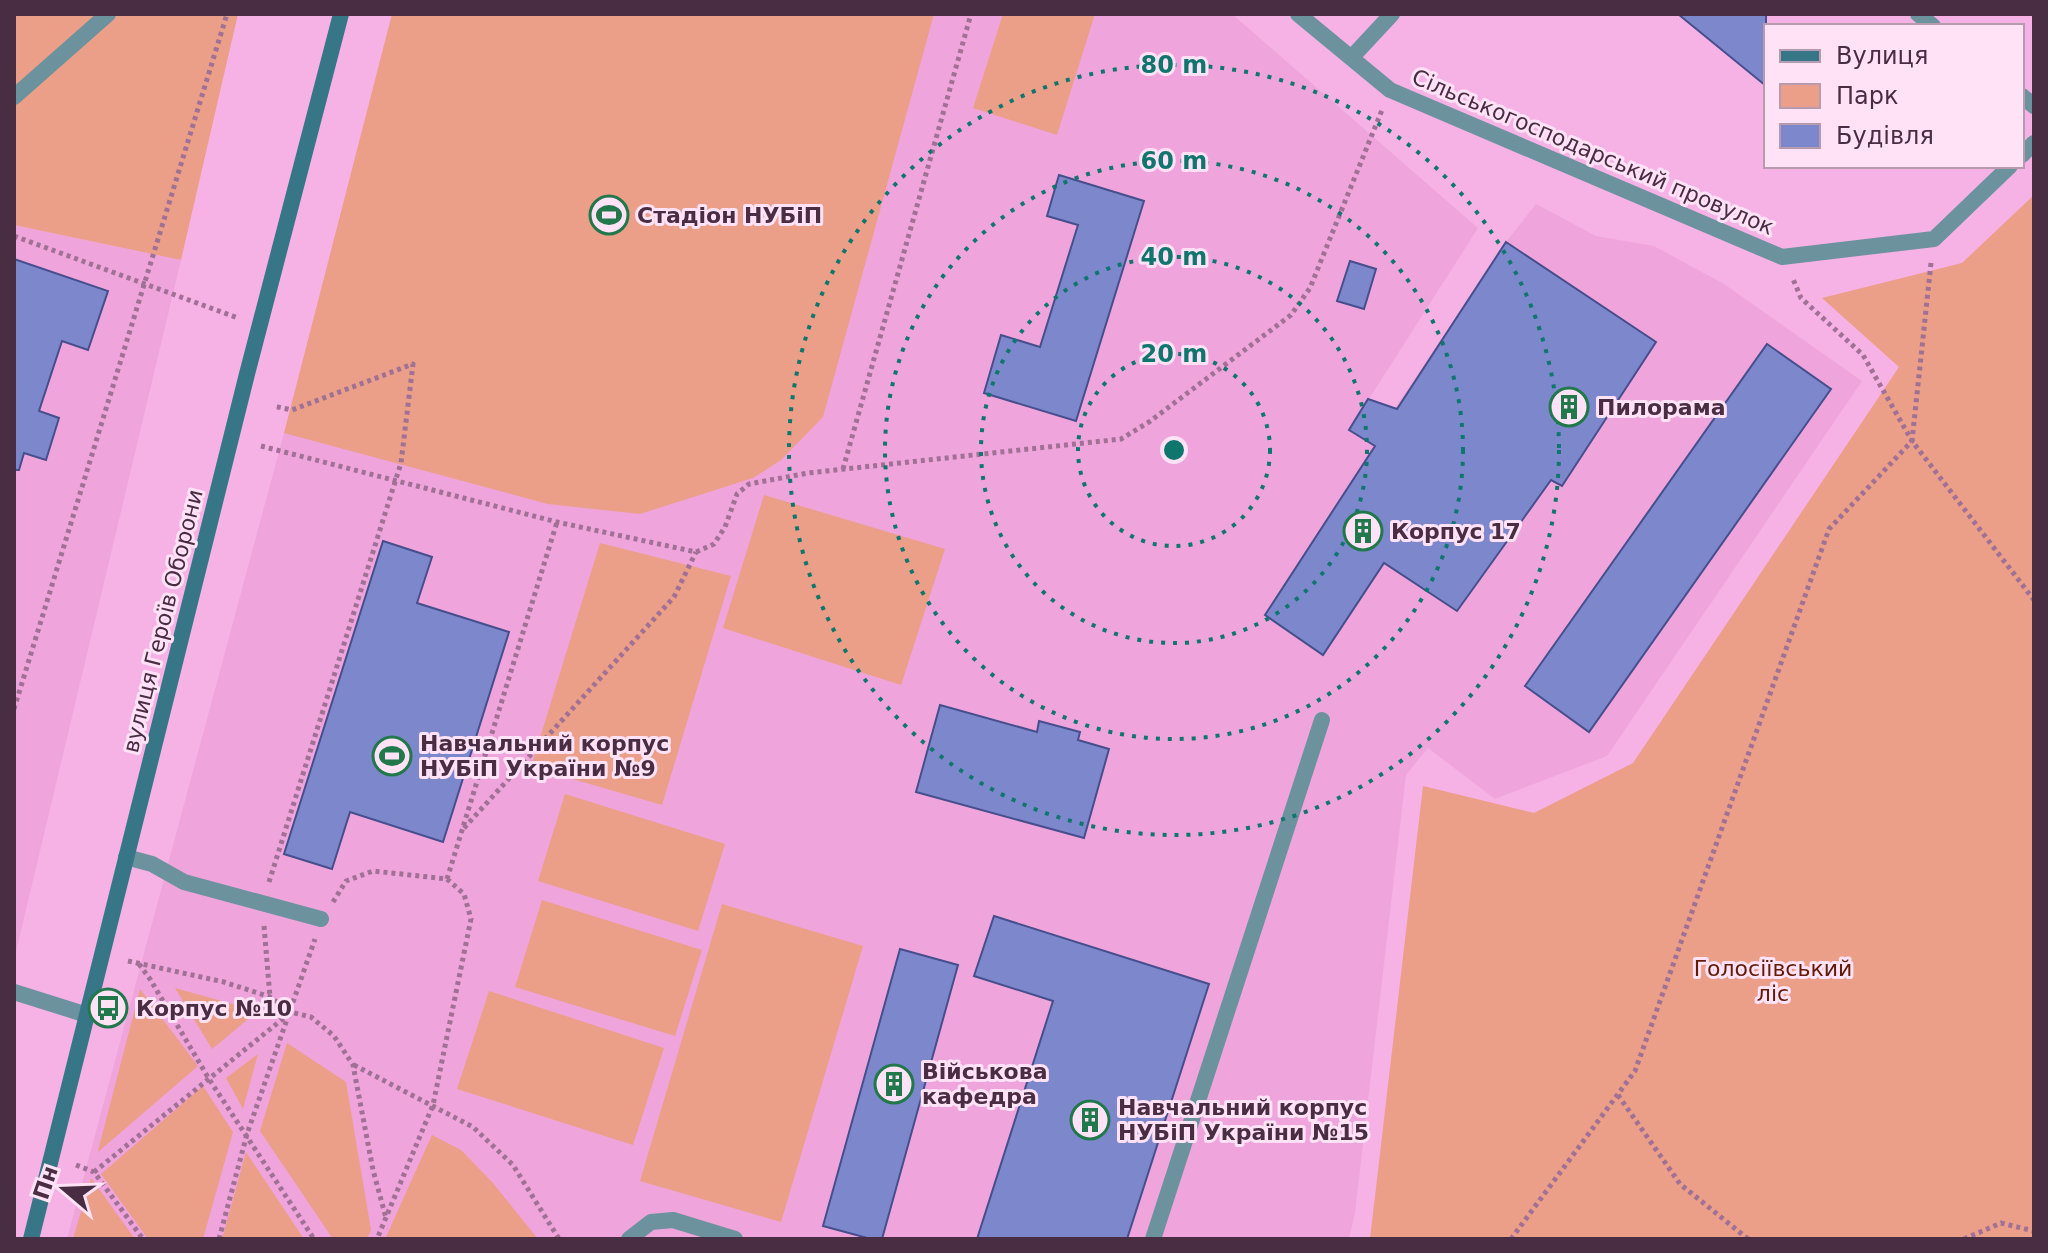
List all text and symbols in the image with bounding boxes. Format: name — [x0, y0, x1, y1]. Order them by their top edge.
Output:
legend — [1764, 24, 2024, 168]
text: Вулиця — [1836, 42, 1928, 70]
text: 80 m — [1141, 51, 1207, 79]
street label: Сільськогосподарський провулок — [1408, 64, 1778, 240]
text: Парк — [1836, 82, 1898, 110]
text: Будівля — [1836, 122, 1934, 150]
text: 60 m — [1141, 147, 1207, 175]
sports icon: Стадіон НУБіП — [588, 194, 630, 236]
place label: Стадіон НУБіП — [637, 203, 822, 228]
text: 40 m — [1141, 243, 1207, 271]
text: 20 m — [1141, 340, 1207, 368]
building icon: Пилорама — [1548, 386, 1590, 428]
place label: Пилорама — [1597, 395, 1725, 420]
centre of rings — [1160, 436, 1188, 464]
street label: вулиця Героїв Оборони — [118, 487, 208, 755]
building icon: Корпус 17 — [1342, 510, 1384, 552]
place label: Корпус 17 — [1391, 519, 1521, 544]
place label: Навчальний корпус НУБіП України №9 — [420, 731, 669, 781]
sports icon: Навчальний корпус НУБіП України №9 — [371, 735, 413, 777]
park label: Голосіївський ліс — [1694, 956, 1852, 1006]
bus stop icon: Корпус №10 — [87, 987, 129, 1029]
place label: Корпус №10 — [136, 996, 292, 1021]
place label: Військова кафедра — [922, 1059, 1048, 1109]
building icon: Військова кафедра — [873, 1063, 915, 1105]
place label: Навчальний корпус НУБіП України №15 — [1118, 1095, 1369, 1145]
building icon: Навчальний корпус НУБіП України №15 — [1069, 1099, 1111, 1141]
north arrow — [24, 1149, 104, 1229]
text: Пн — [28, 1163, 63, 1203]

